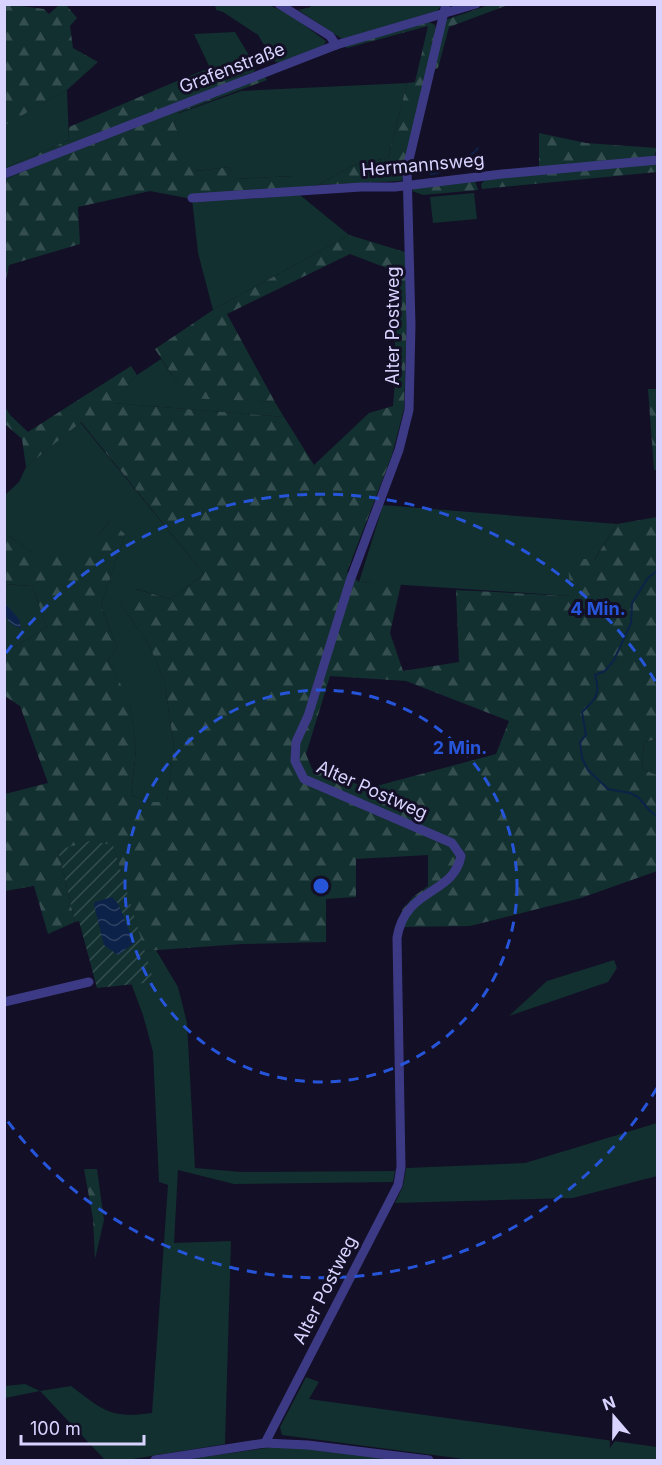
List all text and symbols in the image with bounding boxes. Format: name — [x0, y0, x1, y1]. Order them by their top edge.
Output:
street label: Grafenstraße — [176, 38, 288, 97]
street label: Hermannsweg — [361, 149, 485, 180]
street label: Alter Postweg — [382, 267, 403, 385]
text: 4 Min. — [570, 598, 626, 619]
text: 2 Min. — [433, 737, 487, 758]
street label: Alter Postweg — [314, 756, 431, 823]
centre of rings — [311, 876, 331, 896]
street label: Alter Postweg — [288, 1232, 361, 1347]
north arrow — [584, 1387, 644, 1447]
text: N — [600, 1391, 618, 1414]
scale bar — [21, 1408, 144, 1446]
text: 100 m — [30, 1418, 81, 1439]

